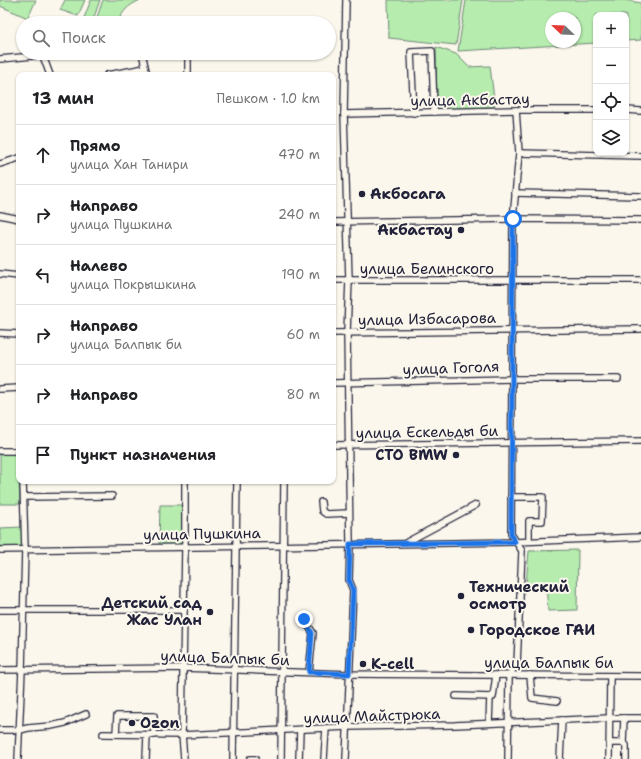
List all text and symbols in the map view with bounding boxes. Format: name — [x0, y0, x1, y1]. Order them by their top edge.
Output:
north arrow — [545, 12, 581, 48]
map controls — [593, 12, 629, 156]
button: + — [593, 12, 629, 48]
search box — [16, 16, 336, 60]
icon: search — [30, 27, 52, 49]
text: Поиск — [62, 28, 106, 48]
button: − — [593, 48, 629, 84]
button: locate — [593, 84, 629, 120]
text: 13 мин — [32, 87, 94, 109]
street label: улица Акбастау — [410, 89, 530, 111]
text: Пешком · 1.0 km — [216, 90, 320, 107]
button: layers — [593, 120, 629, 156]
text: Прямо — [70, 136, 120, 156]
icon: ahead — [32, 144, 54, 166]
text: 470 m — [278, 146, 320, 163]
text: улица Хан Танири — [70, 156, 188, 173]
place label: Акбосага — [370, 184, 446, 204]
marker: Акбосага — [357, 189, 367, 199]
text: Направо — [70, 196, 138, 216]
icon: right — [32, 204, 54, 226]
text: 240 m — [278, 206, 320, 223]
route start — [504, 210, 522, 228]
text: улица Пушкина — [70, 216, 172, 233]
place label: Акбастау — [377, 220, 453, 240]
marker: Акбастау — [456, 225, 466, 235]
text: Налево — [70, 256, 128, 276]
street label: улица Белинского — [360, 259, 494, 279]
icon: left — [32, 264, 54, 286]
text: 190 m — [281, 266, 320, 283]
text: улица Покрышкина — [70, 276, 196, 293]
street label: улица Избасарова — [358, 308, 497, 330]
text: Направо — [70, 316, 138, 336]
icon: right — [32, 324, 54, 346]
text: 60 m — [287, 326, 320, 343]
text: улица Балпык би — [70, 336, 182, 353]
street label: улица Гоголя — [402, 356, 500, 380]
icon: right — [32, 384, 54, 406]
text: Направо — [70, 385, 138, 405]
text: 80 m — [286, 386, 320, 403]
street label: улица Ескельды би — [356, 421, 499, 443]
icon: arrive — [32, 444, 54, 466]
text: Пункт назначения — [70, 445, 216, 465]
place label: СТО BMW — [375, 445, 448, 465]
marker: СТО BMW — [451, 450, 461, 460]
street label: улица Пушкина — [143, 523, 262, 545]
place label: Технический осмотр — [469, 577, 570, 614]
marker: Технический осмотр — [456, 591, 466, 601]
place label: Детский сад Жас Улан — [101, 593, 203, 630]
marker: Детский сад Жас Улан — [205, 607, 215, 617]
route end — [295, 610, 313, 628]
place label: Городское ГАИ — [479, 620, 595, 640]
marker: Городское ГАИ — [466, 625, 476, 635]
street label: улица Балпык би — [160, 646, 290, 670]
street label: улица Балпык би — [484, 653, 614, 673]
place label: K-cell — [371, 654, 414, 674]
marker: K-cell — [358, 659, 368, 669]
street label: улица Майстрюка — [303, 704, 441, 728]
place label: Ozon — [140, 713, 180, 733]
marker: Ozon — [127, 718, 137, 728]

